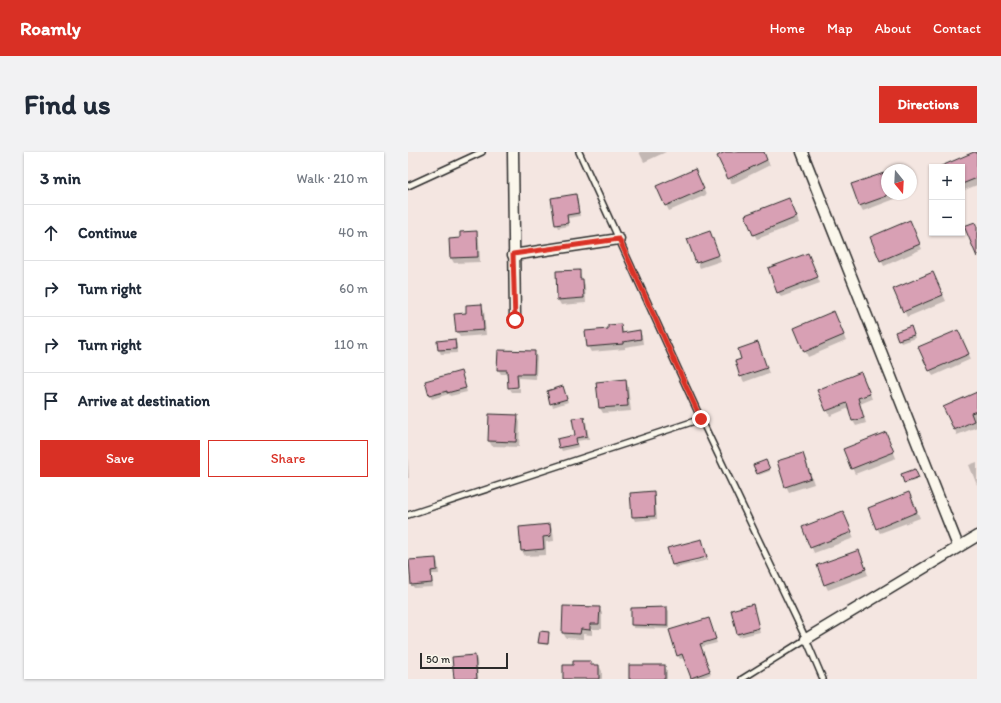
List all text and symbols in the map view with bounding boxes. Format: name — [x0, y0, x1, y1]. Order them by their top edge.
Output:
text: Roamly — [20, 17, 81, 40]
text: Home — [770, 20, 805, 37]
text: Map — [827, 20, 853, 37]
text: About — [875, 20, 911, 37]
text: Contact — [933, 20, 981, 37]
button: Directions — [879, 86, 977, 123]
text: Find us — [24, 87, 111, 121]
north arrow — [881, 164, 917, 200]
map controls — [929, 164, 965, 236]
button: + — [929, 164, 965, 200]
text: 3 min — [40, 168, 81, 188]
text: Walk · 210 m — [297, 171, 368, 186]
button: − — [929, 200, 965, 236]
icon: ahead — [40, 222, 62, 244]
text: Continue — [78, 224, 137, 242]
text: 40 m — [338, 225, 368, 240]
icon: right — [40, 278, 62, 300]
text: Turn right — [78, 280, 142, 298]
text: 60 m — [339, 281, 368, 296]
route start — [506, 311, 524, 329]
icon: right — [40, 334, 62, 356]
text: Turn right — [78, 336, 142, 354]
text: 110 m — [334, 337, 368, 352]
icon: arrive — [40, 390, 62, 412]
text: Arrive at destination — [78, 392, 210, 410]
route end — [692, 410, 710, 428]
button: Save — [40, 440, 200, 477]
button: Share — [208, 440, 368, 477]
scale bar — [420, 651, 508, 670]
text: 50 m — [426, 653, 450, 666]

